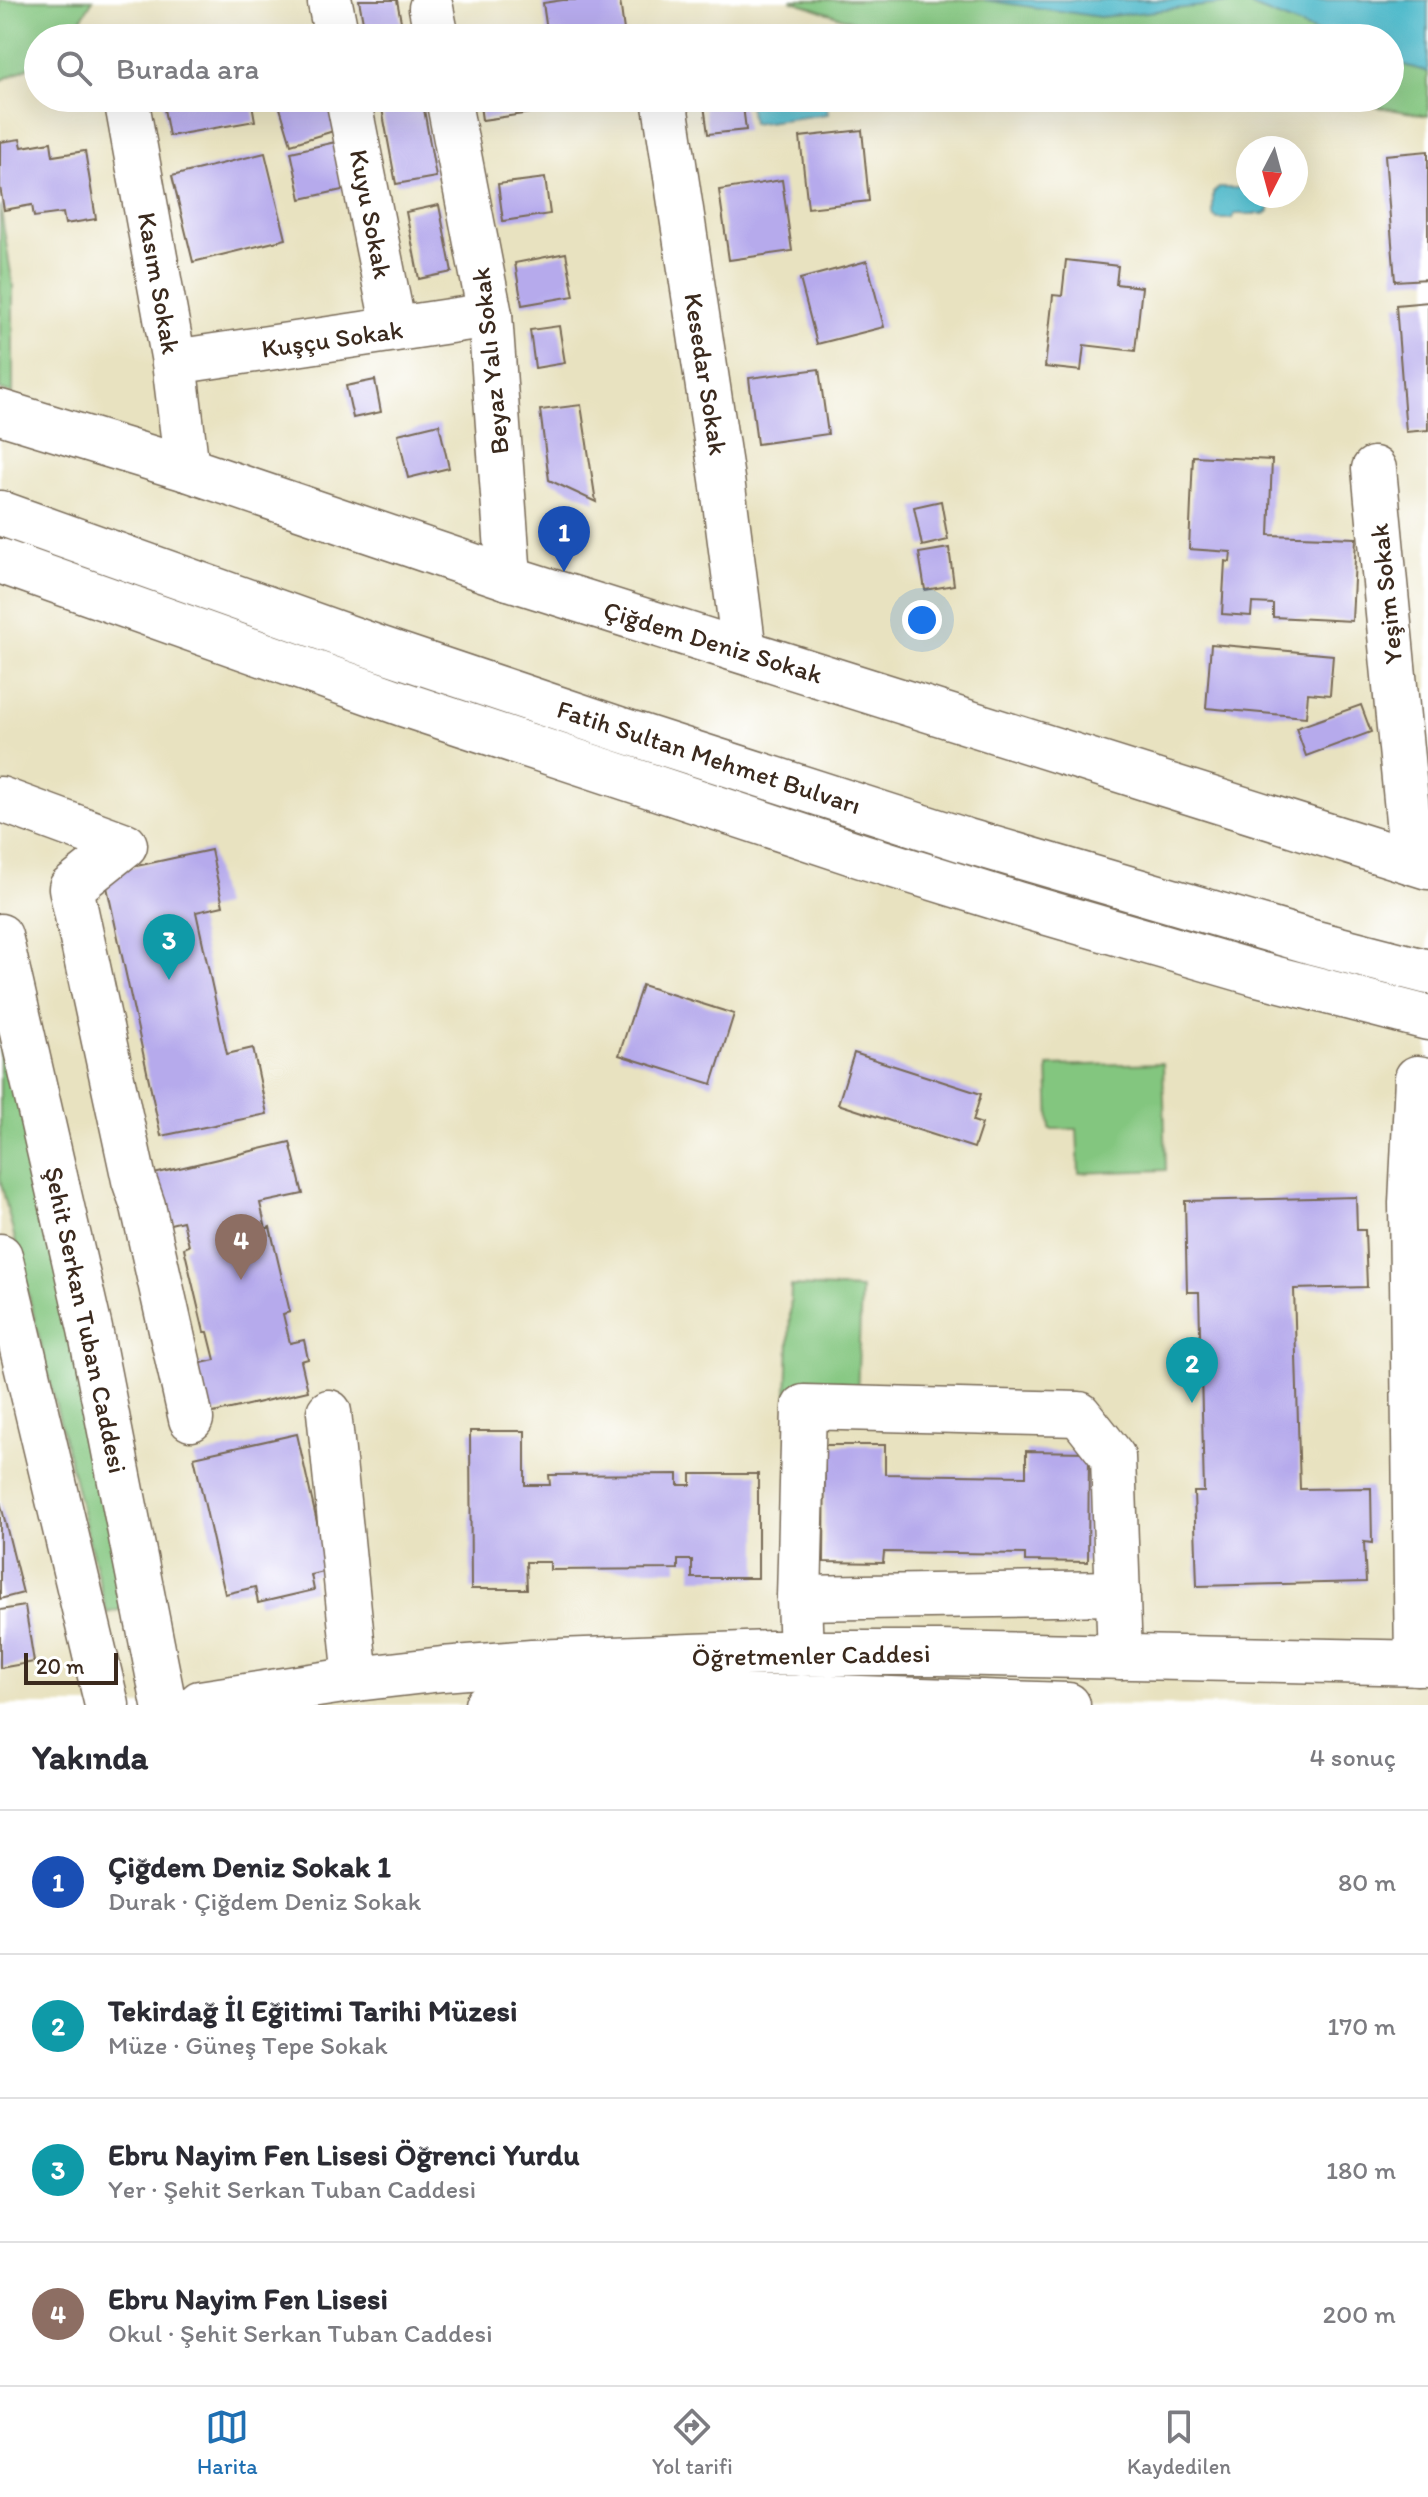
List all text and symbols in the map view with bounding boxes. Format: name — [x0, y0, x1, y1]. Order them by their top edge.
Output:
search box — [24, 24, 1404, 112]
icon: search — [52, 46, 96, 90]
text: Burada ara — [116, 50, 259, 87]
north arrow — [1236, 136, 1308, 208]
street label: Kuyu Sokak — [343, 147, 399, 282]
street label: Kasım Sokak — [131, 210, 187, 357]
street label: Beyaz Yalı Sokak — [464, 266, 516, 456]
street label: Kesedar Sokak — [677, 291, 735, 457]
street label: Kuşçu Sokak — [259, 313, 405, 365]
pin: 1 — [538, 506, 590, 572]
street label: Yeşim Sokak — [1363, 522, 1409, 666]
street label: Çiğdem Deniz Sokak — [600, 593, 827, 691]
your location — [902, 600, 942, 640]
street label: Fatih Sultan Mehmet Bulvarı — [553, 693, 865, 821]
pin: 3 — [143, 914, 195, 980]
street label: Şehit Serkan Tuban Caddesi — [38, 1164, 134, 1476]
pin: 4 — [215, 1214, 267, 1280]
pin: 2 — [1166, 1337, 1218, 1403]
street label: Öğretmenler Caddesi — [691, 1637, 931, 1673]
scale bar — [24, 1649, 118, 1685]
text: 20 m — [36, 1653, 85, 1680]
text: Yakında — [32, 1737, 148, 1778]
text: 4 sonuç — [1309, 1741, 1396, 1773]
text: Çiğdem Deniz Sokak 1 — [108, 1848, 391, 1885]
text: 1 — [52, 1866, 64, 1898]
text: 80 m — [1338, 1866, 1396, 1898]
text: Durak · Çiğdem Deniz Sokak — [108, 1885, 421, 1917]
text: Tekirdağ İl Eğitimi Tarihi Müzesi — [108, 1992, 518, 2029]
text: 2 — [51, 2010, 65, 2042]
text: 170 m — [1327, 2010, 1396, 2042]
text: Müze · Güneş Tepe Sokak — [108, 2029, 388, 2061]
text: Ebru Nayim Fen Lisesi Öğrenci Yurdu — [108, 2136, 580, 2173]
text: 3 — [51, 2154, 65, 2186]
text: 180 m — [1326, 2154, 1396, 2186]
text: Yer · Şehit Serkan Tuban Caddesi — [108, 2173, 476, 2205]
text: Ebru Nayim Fen Lisesi — [108, 2280, 388, 2317]
text: 4 — [50, 2298, 66, 2330]
text: 200 m — [1323, 2298, 1396, 2330]
text: Okul · Şehit Serkan Tuban Caddesi — [108, 2317, 493, 2349]
tab: Harita — [197, 2405, 258, 2480]
tab: Yol tarifi — [652, 2405, 733, 2480]
tab: Kaydedilen — [1127, 2405, 1231, 2480]

